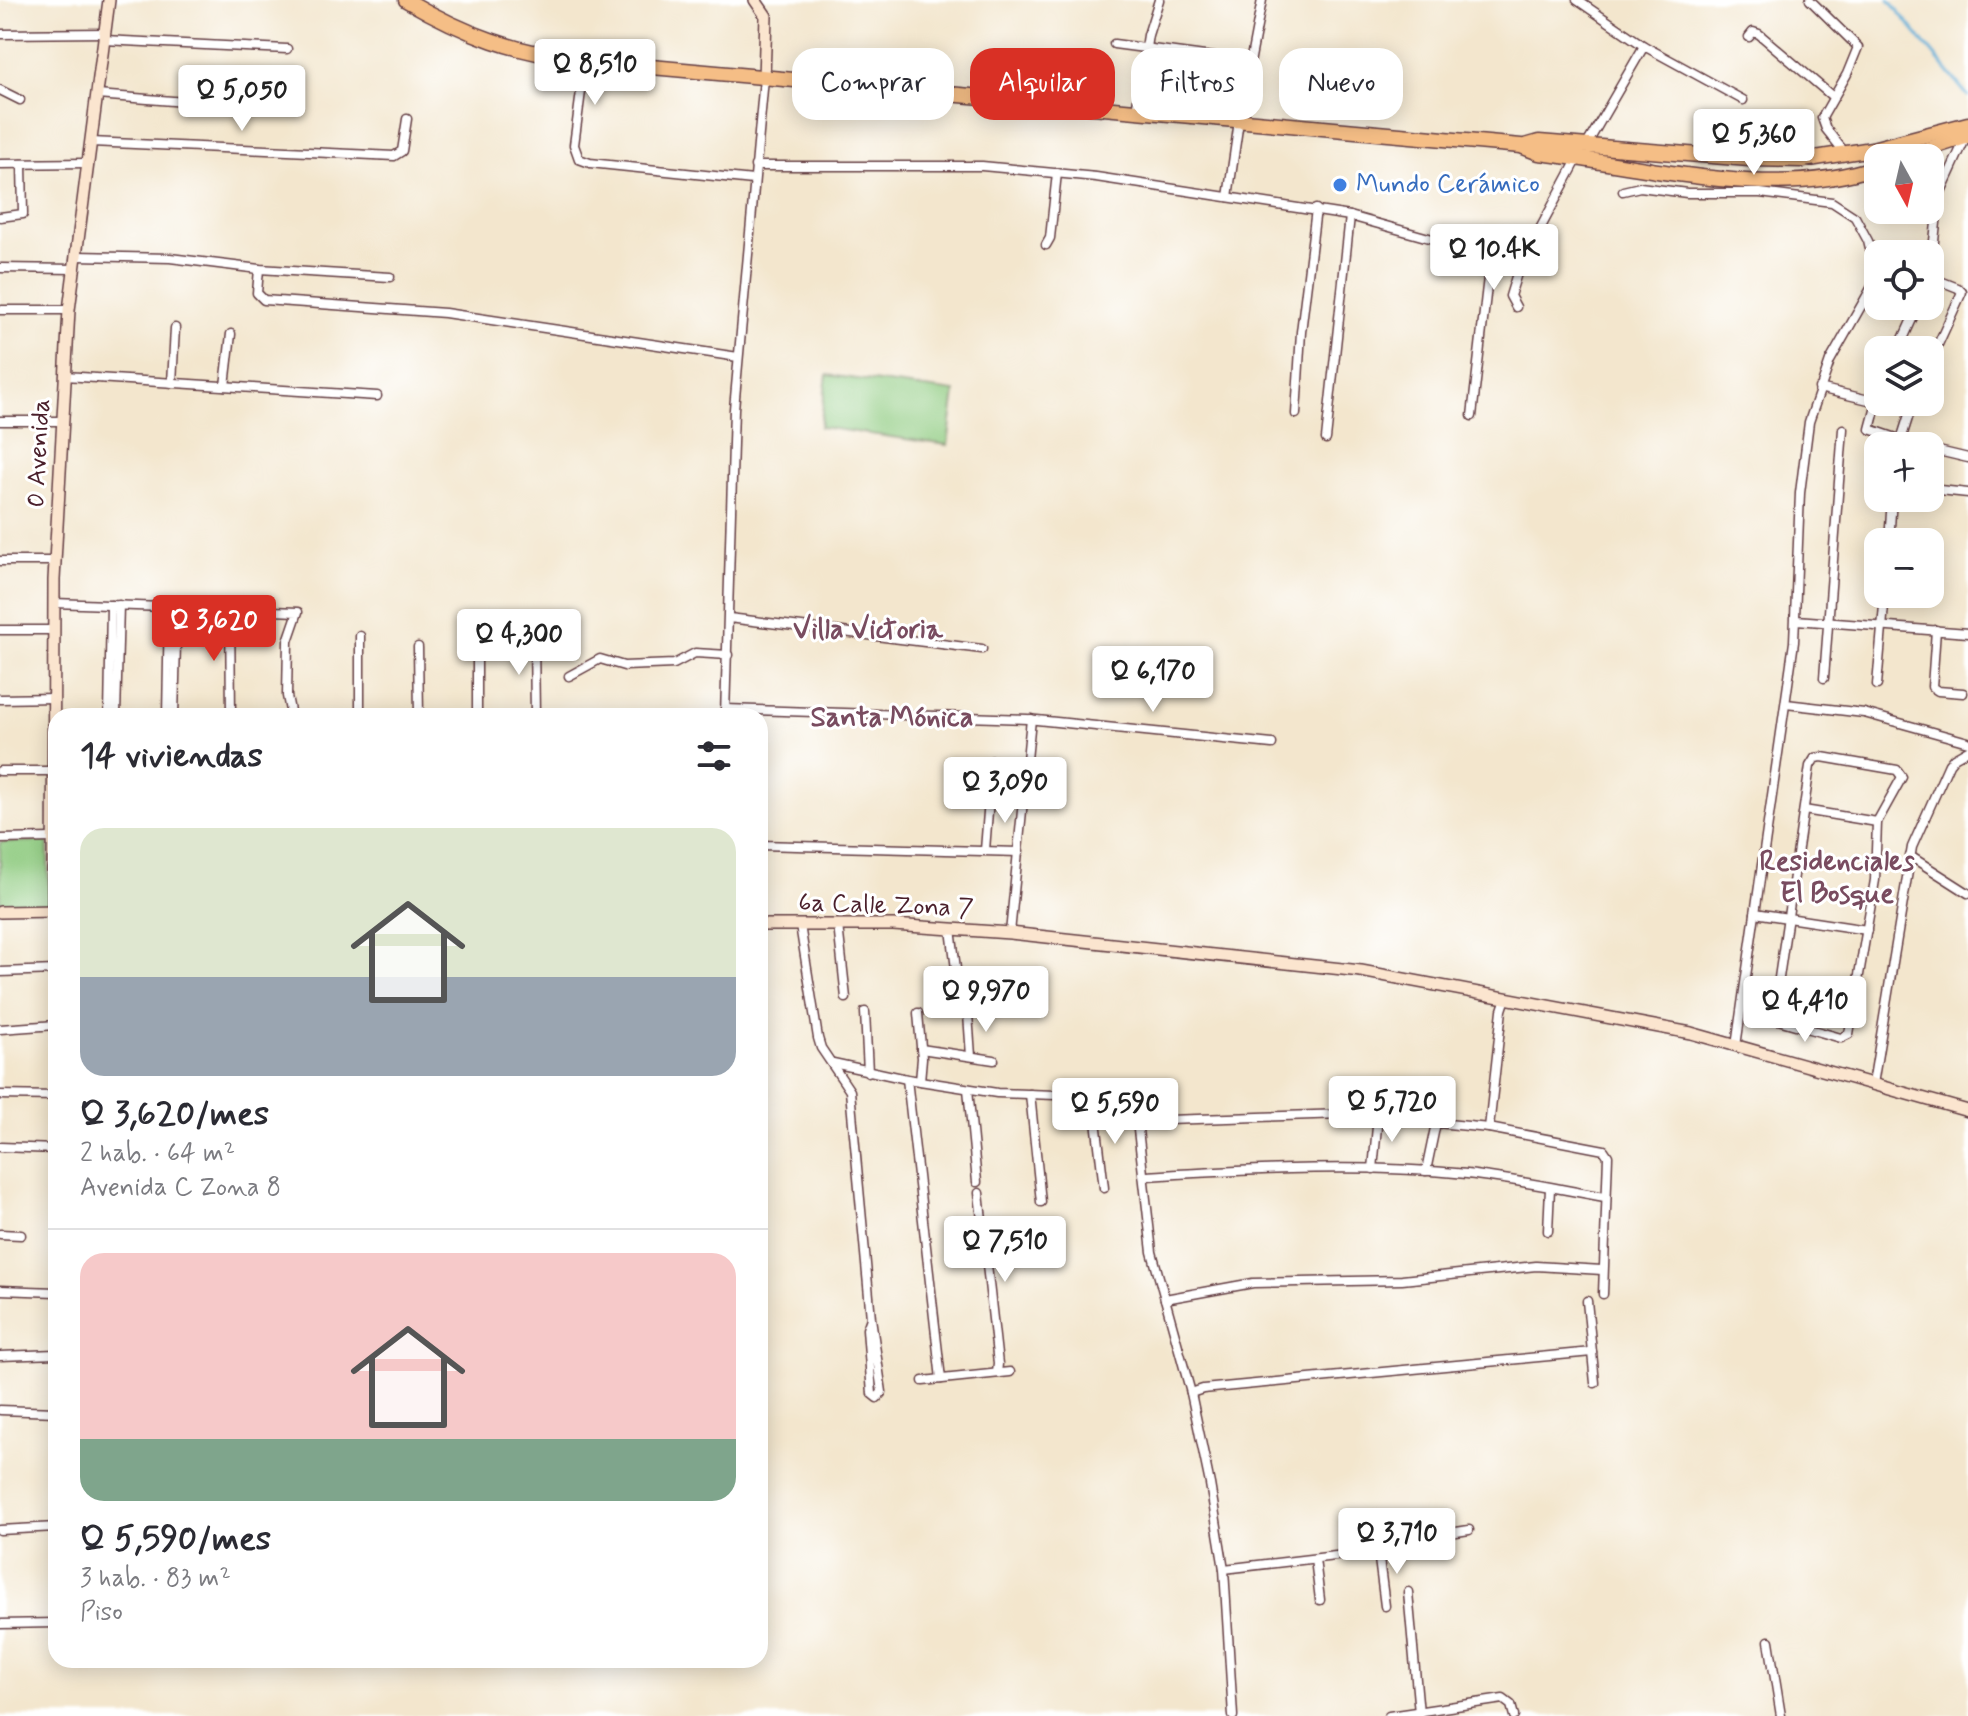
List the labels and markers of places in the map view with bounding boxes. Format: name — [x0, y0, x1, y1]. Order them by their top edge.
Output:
pin: Q 8,510 — [521, 39, 669, 107]
pin: Q 5,050 — [168, 65, 316, 133]
pin: Q 5,360 — [1680, 109, 1828, 177]
place label: Mundo Cerámico — [1356, 168, 1540, 202]
marker: Mundo Cerámico — [1331, 176, 1349, 194]
pin: Q 10.4K — [1420, 224, 1568, 292]
pin: Q 3,620 — [140, 595, 288, 663]
pin: Q 4,300 — [445, 609, 593, 677]
pin: Q 6,170 — [1079, 646, 1227, 714]
pin: Q 3,090 — [931, 757, 1079, 825]
pin: Q 9,970 — [912, 966, 1060, 1034]
pin: Q 4,410 — [1731, 976, 1879, 1044]
pin: Q 5,720 — [1318, 1076, 1466, 1144]
pin: Q 5,590 — [1041, 1078, 1189, 1146]
pin: Q 7,510 — [931, 1216, 1079, 1284]
pin: Q 3,710 — [1323, 1508, 1471, 1576]

